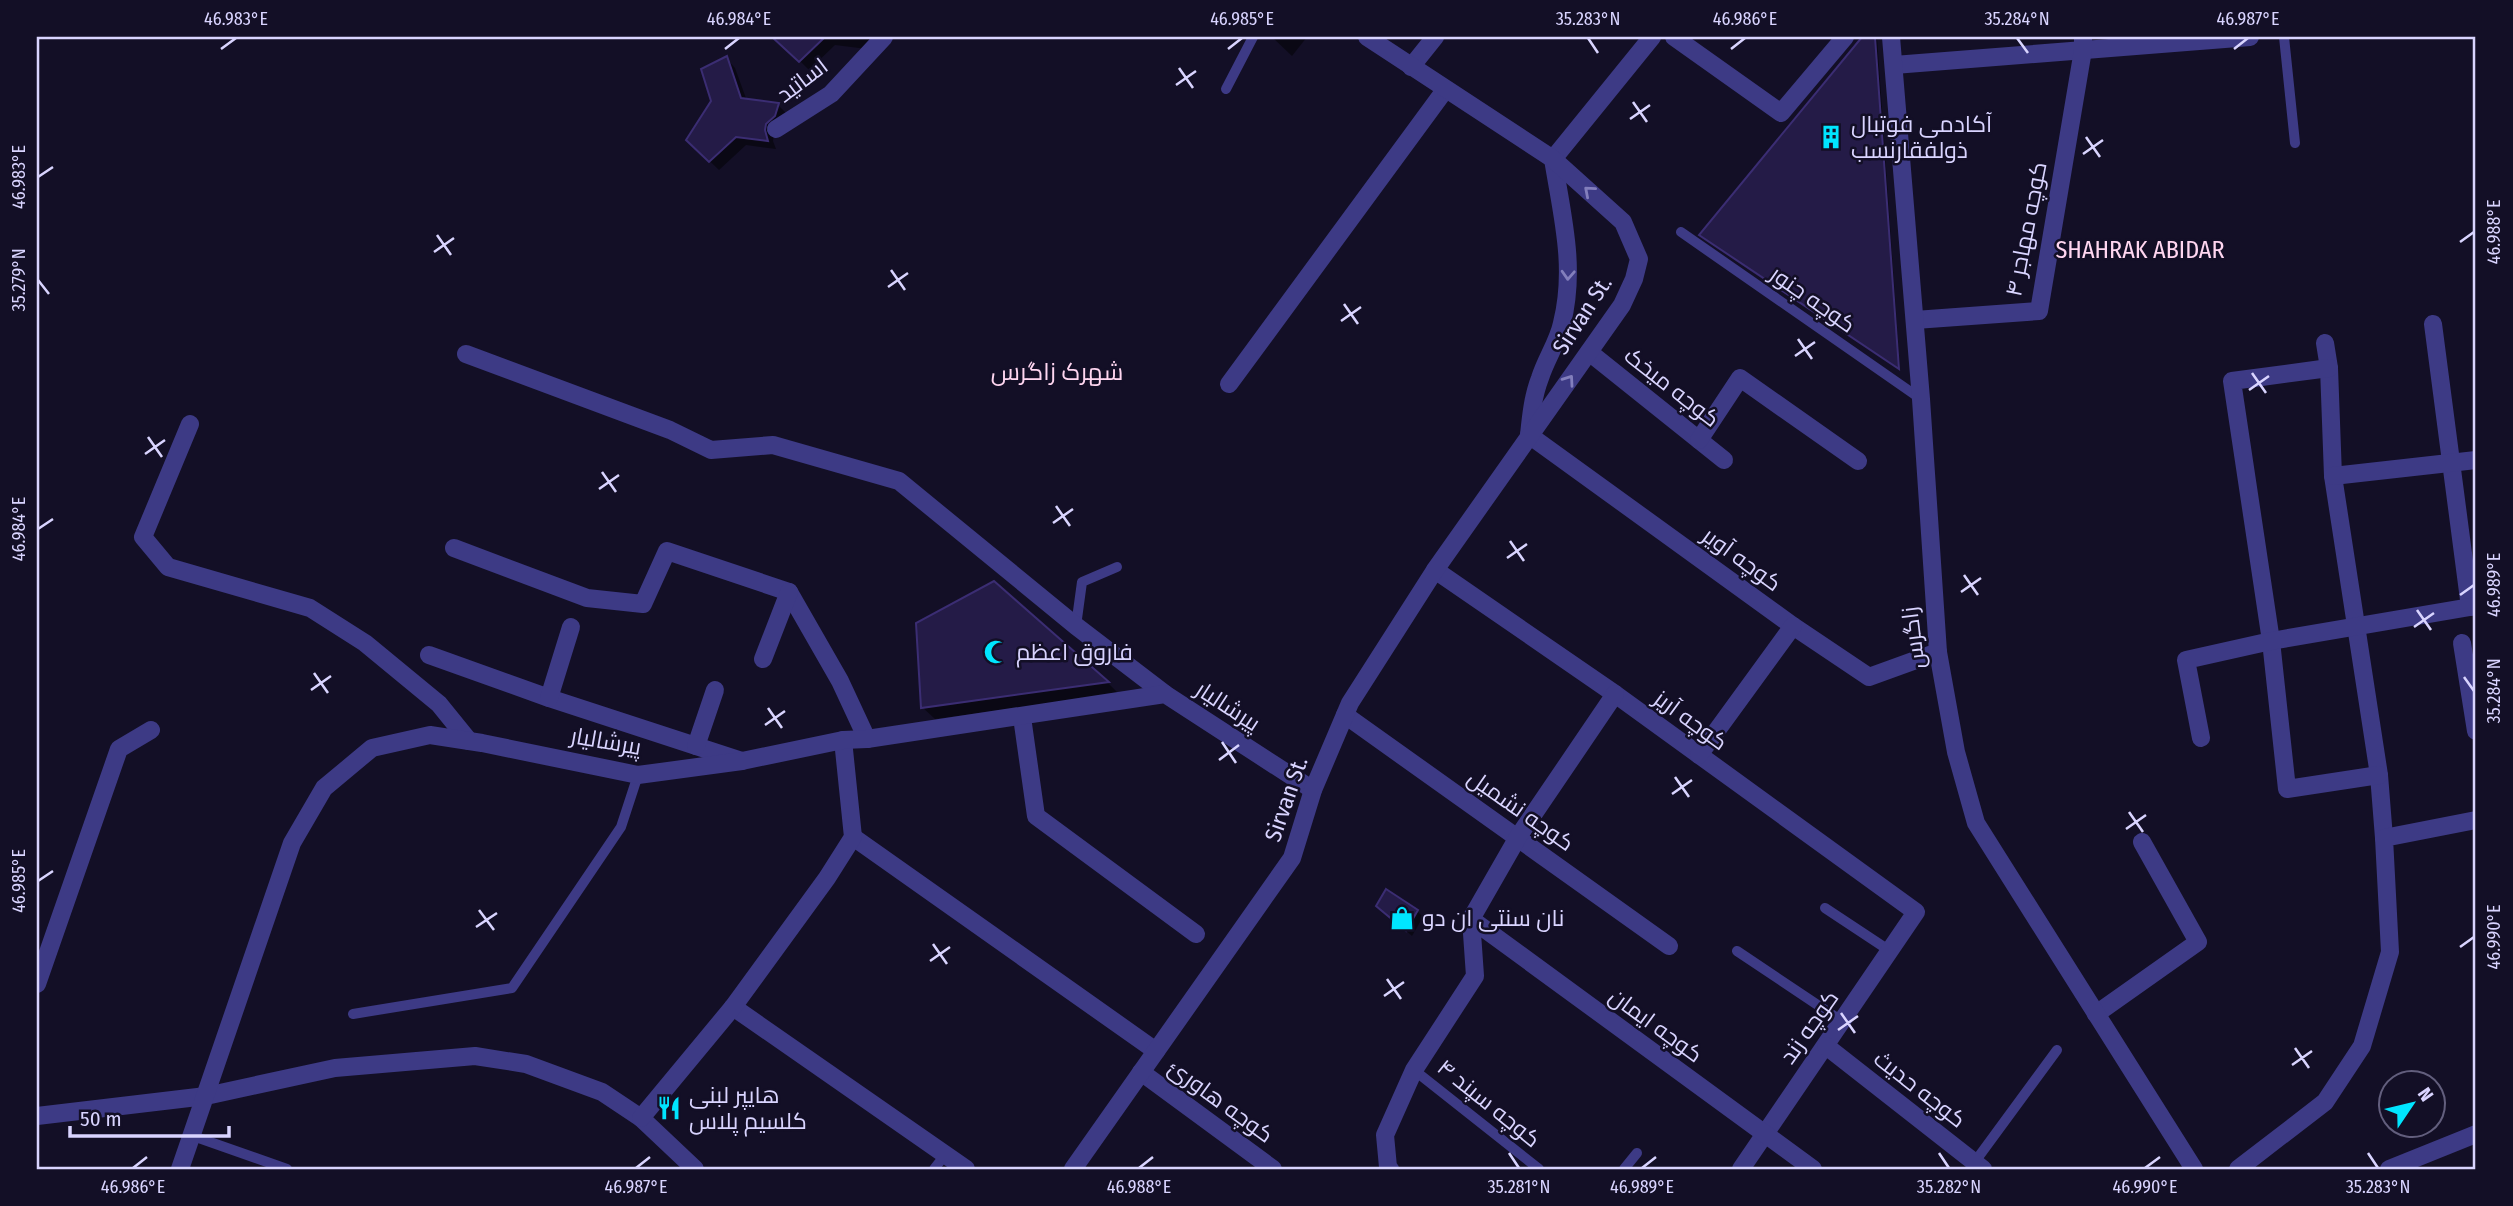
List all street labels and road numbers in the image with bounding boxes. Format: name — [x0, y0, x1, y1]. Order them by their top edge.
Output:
street label: اساتید — [771, 52, 833, 108]
street label: کوچه مهاجر ۴ — [1999, 159, 2054, 299]
street label: کوچه چنور — [1763, 258, 1861, 339]
street label: Sirvan St. — [1546, 271, 1618, 359]
street label: کوچه میخک — [1618, 341, 1725, 434]
street label: کوچه آویر — [1695, 520, 1787, 598]
street label: زاگرس — [1895, 605, 1931, 671]
street label: پیرشالیار — [1188, 674, 1266, 738]
street label: کوچه آریز — [1646, 683, 1733, 757]
street label: پیرشالیار — [566, 721, 644, 762]
street label: Sirvan St. — [1258, 753, 1314, 845]
street label: کوچه نشمیل — [1462, 763, 1580, 858]
street label: کوچه ایمان — [1603, 982, 1708, 1069]
street label: کوچه زند — [1774, 985, 1845, 1070]
street label: کوچه حدیث — [1868, 1044, 1972, 1134]
street label: کوچه هاورئ — [1162, 1053, 1279, 1149]
street label: کوچه سپند ۴ — [1431, 1053, 1546, 1154]

